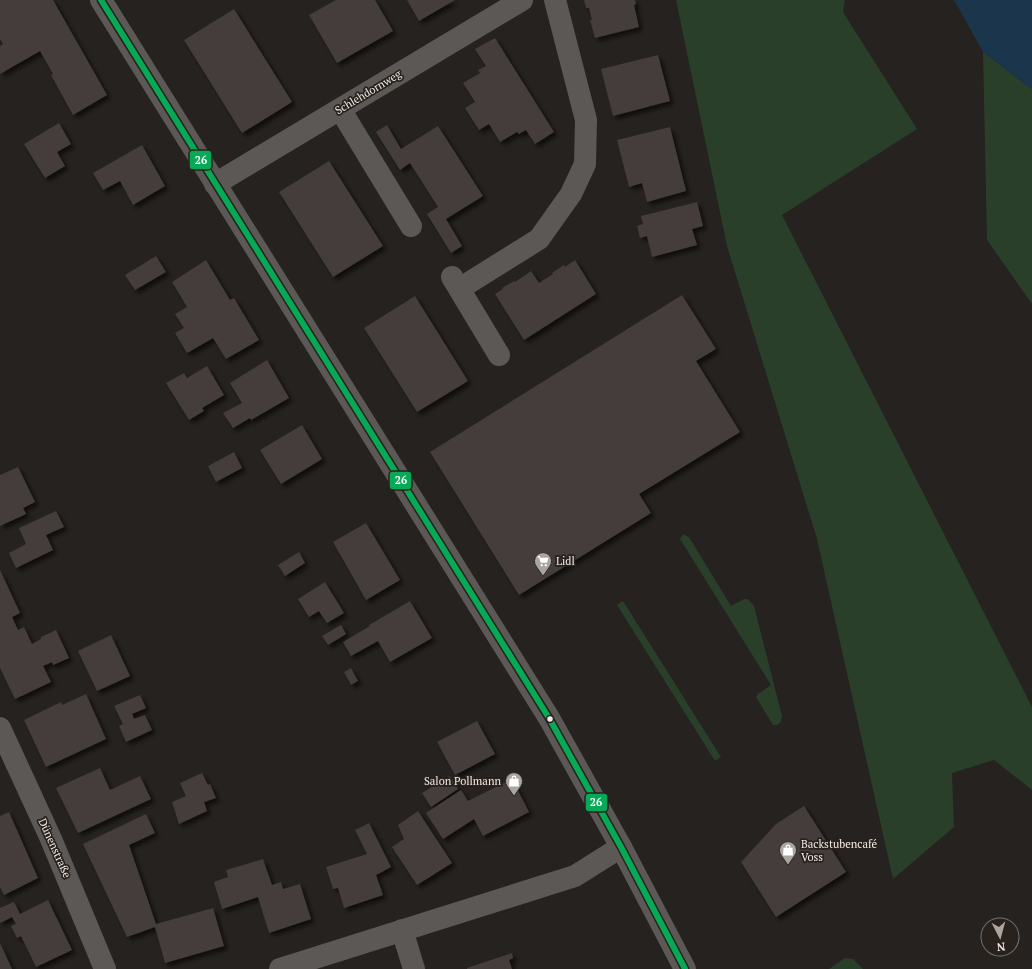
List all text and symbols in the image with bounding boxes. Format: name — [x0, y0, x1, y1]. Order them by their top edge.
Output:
street label: Schlehdornweg — [332, 67, 404, 117]
line badge: 26 — [189, 150, 212, 170]
text: 26 — [195, 153, 207, 167]
line badge: 26 — [389, 471, 412, 490]
text: 26 — [395, 473, 407, 487]
supermarket icon: Lidl — [533, 551, 553, 576]
place label: Lidl — [556, 554, 575, 568]
unlabelled marker — [545, 714, 555, 724]
shop icon: Salon Pollmann — [504, 771, 524, 796]
place label: Salon Pollmann — [424, 774, 501, 788]
line badge: 26 — [585, 793, 608, 812]
text: 26 — [590, 795, 602, 809]
street label: Dünenstraße — [36, 816, 75, 880]
place label: Backstubencafé Voss — [801, 837, 878, 864]
shop icon: Backstubencafé Voss — [778, 840, 798, 865]
north arrow — [980, 917, 1020, 957]
text: N — [996, 940, 1006, 954]

